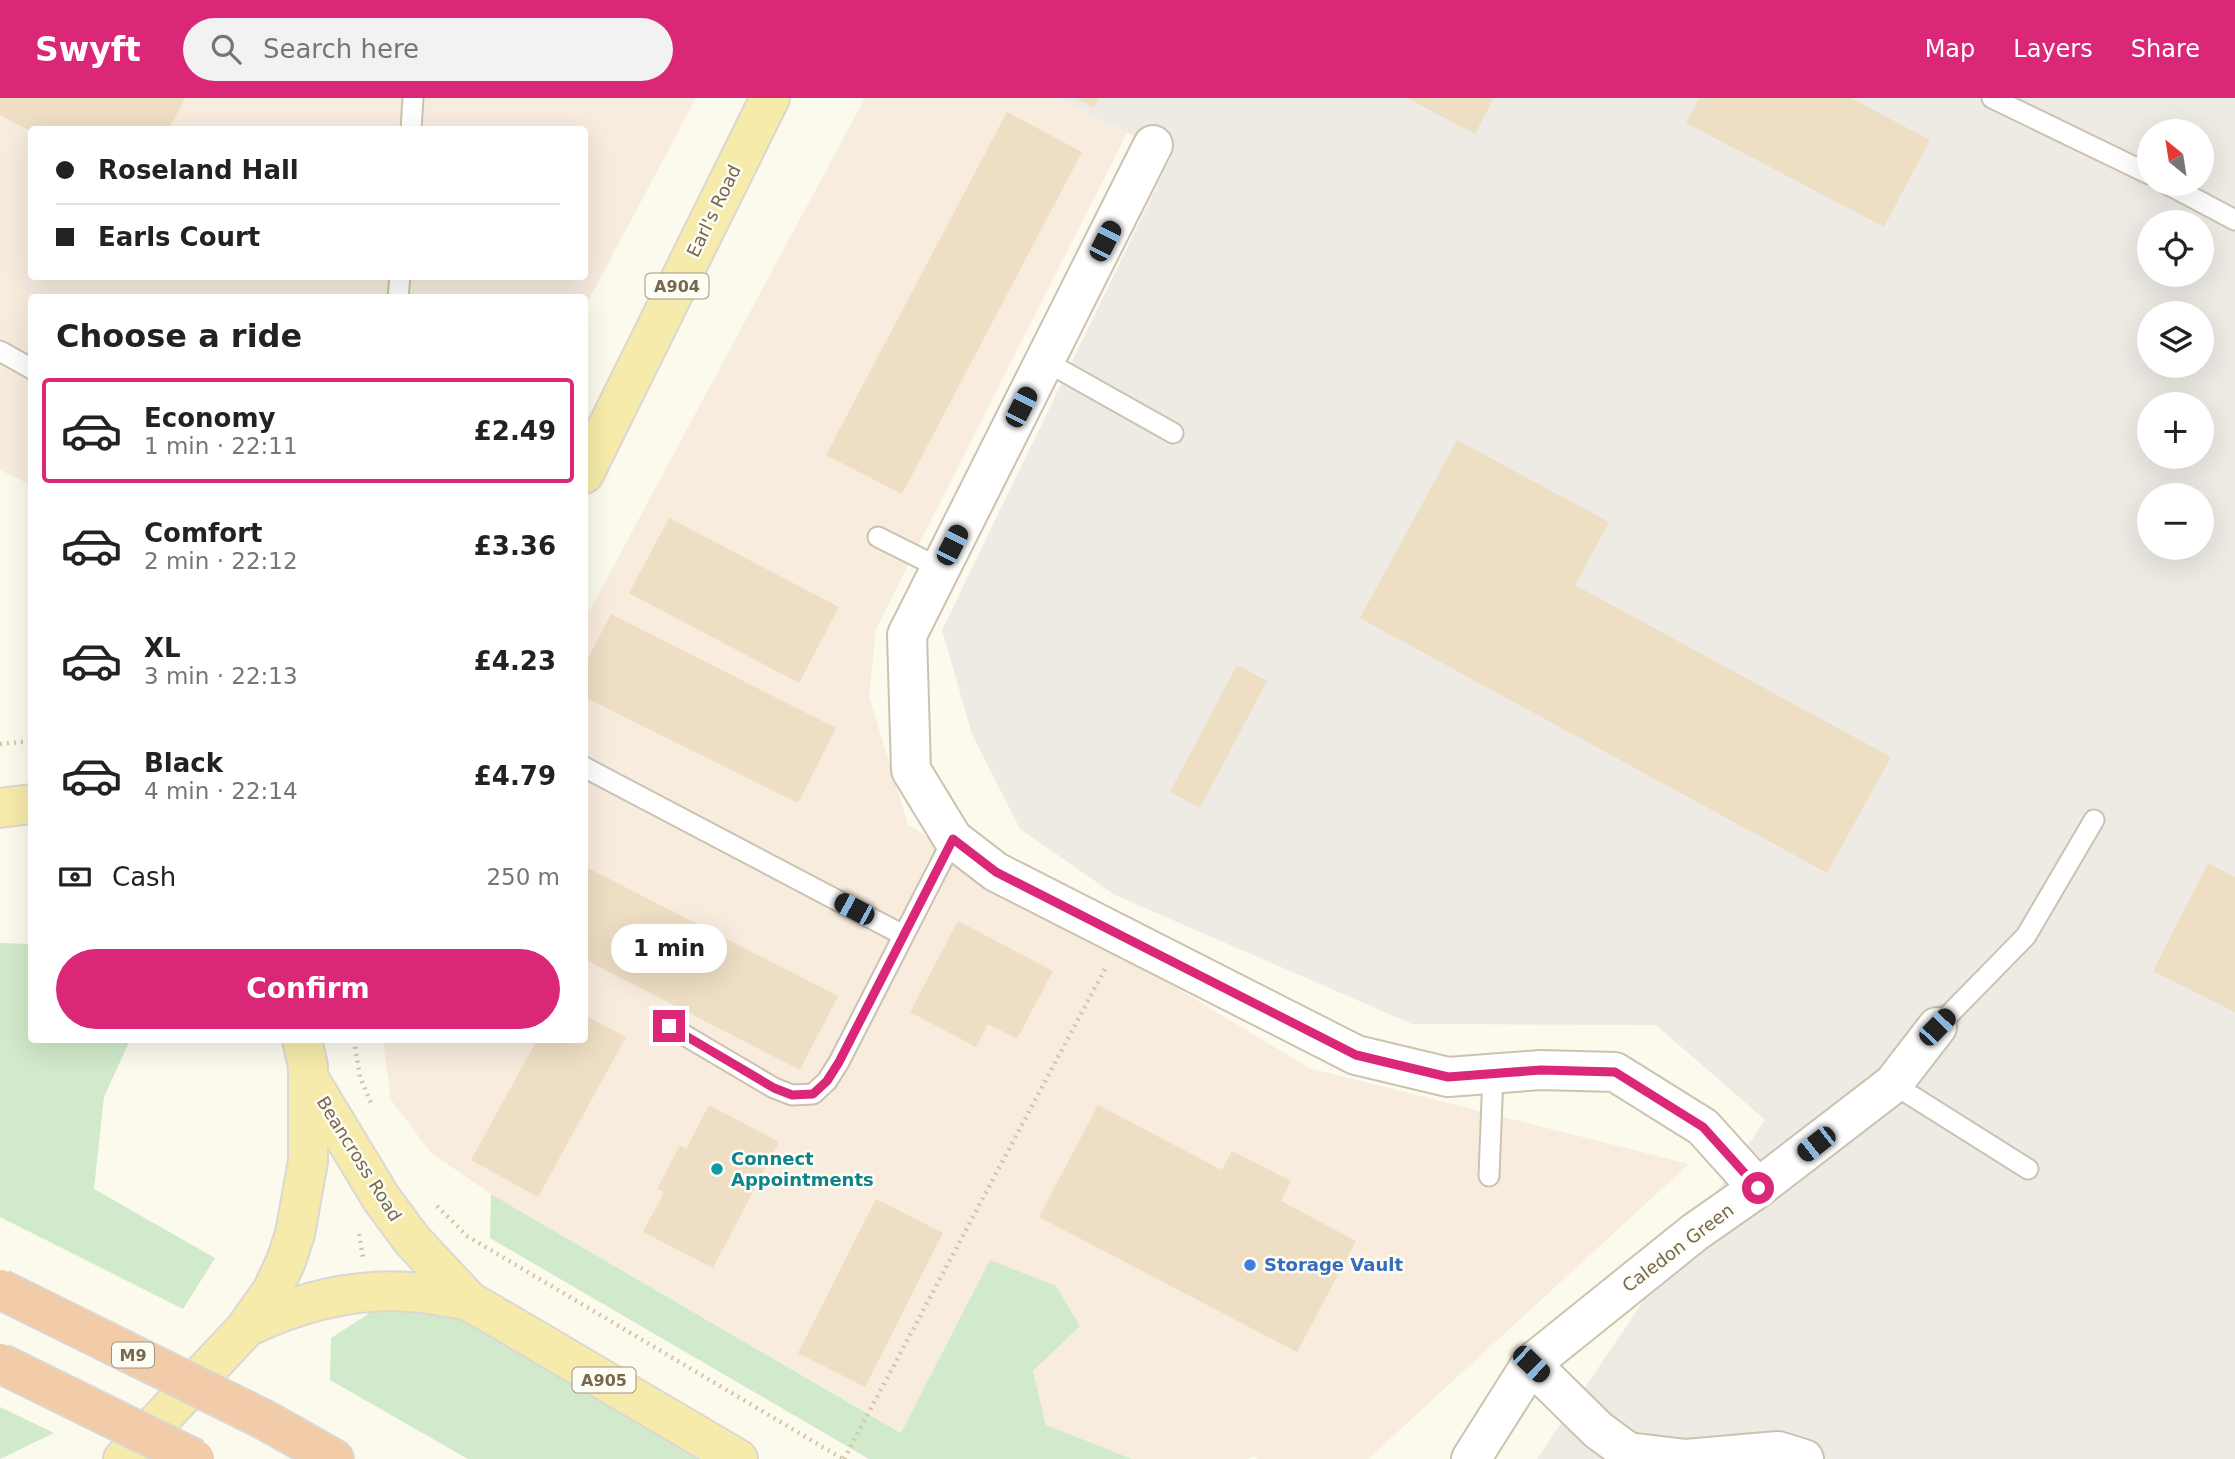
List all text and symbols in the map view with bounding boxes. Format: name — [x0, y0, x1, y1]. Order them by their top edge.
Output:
search box — [183, 18, 673, 81]
text: Swyft — [35, 30, 141, 69]
icon: search — [207, 30, 245, 68]
text: Search here — [263, 34, 419, 64]
text: Map — [1925, 35, 1975, 63]
text: Layers — [2013, 35, 2093, 63]
text: Share — [2131, 35, 2200, 63]
north arrow — [2137, 119, 2214, 196]
map controls — [2137, 119, 2214, 560]
text: Roseland Hall — [98, 155, 299, 185]
street label: Earl's Road — [682, 161, 745, 260]
button: locate — [2137, 210, 2214, 287]
car — [1087, 218, 1124, 264]
text: Earls Court — [98, 222, 260, 252]
road number: A904 — [646, 274, 708, 298]
button: layers — [2137, 301, 2214, 378]
text: Choose a ride — [56, 317, 302, 355]
car — [1003, 384, 1040, 430]
button: + — [2137, 392, 2214, 469]
icon: car — [60, 399, 123, 462]
text: Economy — [144, 403, 275, 433]
text: £2.49 — [474, 416, 556, 446]
text: 1 min · 22:11 — [144, 433, 298, 459]
button: − — [2137, 483, 2214, 560]
icon: car — [60, 514, 123, 577]
text: Comfort — [144, 518, 262, 548]
car — [934, 522, 971, 568]
text: £3.36 — [474, 531, 556, 561]
text: 2 min · 22:12 — [144, 548, 298, 574]
icon: car — [60, 629, 123, 692]
text: XL — [144, 633, 181, 663]
text: £4.23 — [474, 646, 556, 676]
text: 3 min · 22:13 — [144, 663, 298, 689]
icon: car — [60, 744, 123, 807]
text: Black — [144, 748, 223, 778]
text: £4.79 — [474, 761, 556, 791]
text: 4 min · 22:14 — [144, 778, 298, 804]
icon: cash — [56, 858, 94, 896]
text: Cash — [112, 862, 176, 892]
text: 250 m — [486, 864, 560, 890]
car — [831, 890, 878, 928]
callout: 1 min — [611, 925, 727, 974]
text: 1 min — [633, 935, 705, 961]
button: Confirm — [56, 949, 560, 1029]
car — [1915, 1005, 1960, 1049]
route end — [653, 1010, 685, 1042]
street label: Beancross Road — [313, 1092, 406, 1225]
car — [1793, 1123, 1840, 1165]
place label: Connect Appointments — [731, 1148, 874, 1190]
marker: Connect Appointments — [709, 1161, 725, 1177]
route start — [1742, 1172, 1774, 1204]
street label: Caledon Green — [1618, 1199, 1737, 1296]
place label: Storage Vault — [1264, 1254, 1403, 1275]
marker: Storage Vault — [1242, 1257, 1258, 1273]
car — [1509, 1342, 1554, 1386]
road number: M9 — [112, 1343, 154, 1368]
road number: A905 — [572, 1368, 636, 1392]

